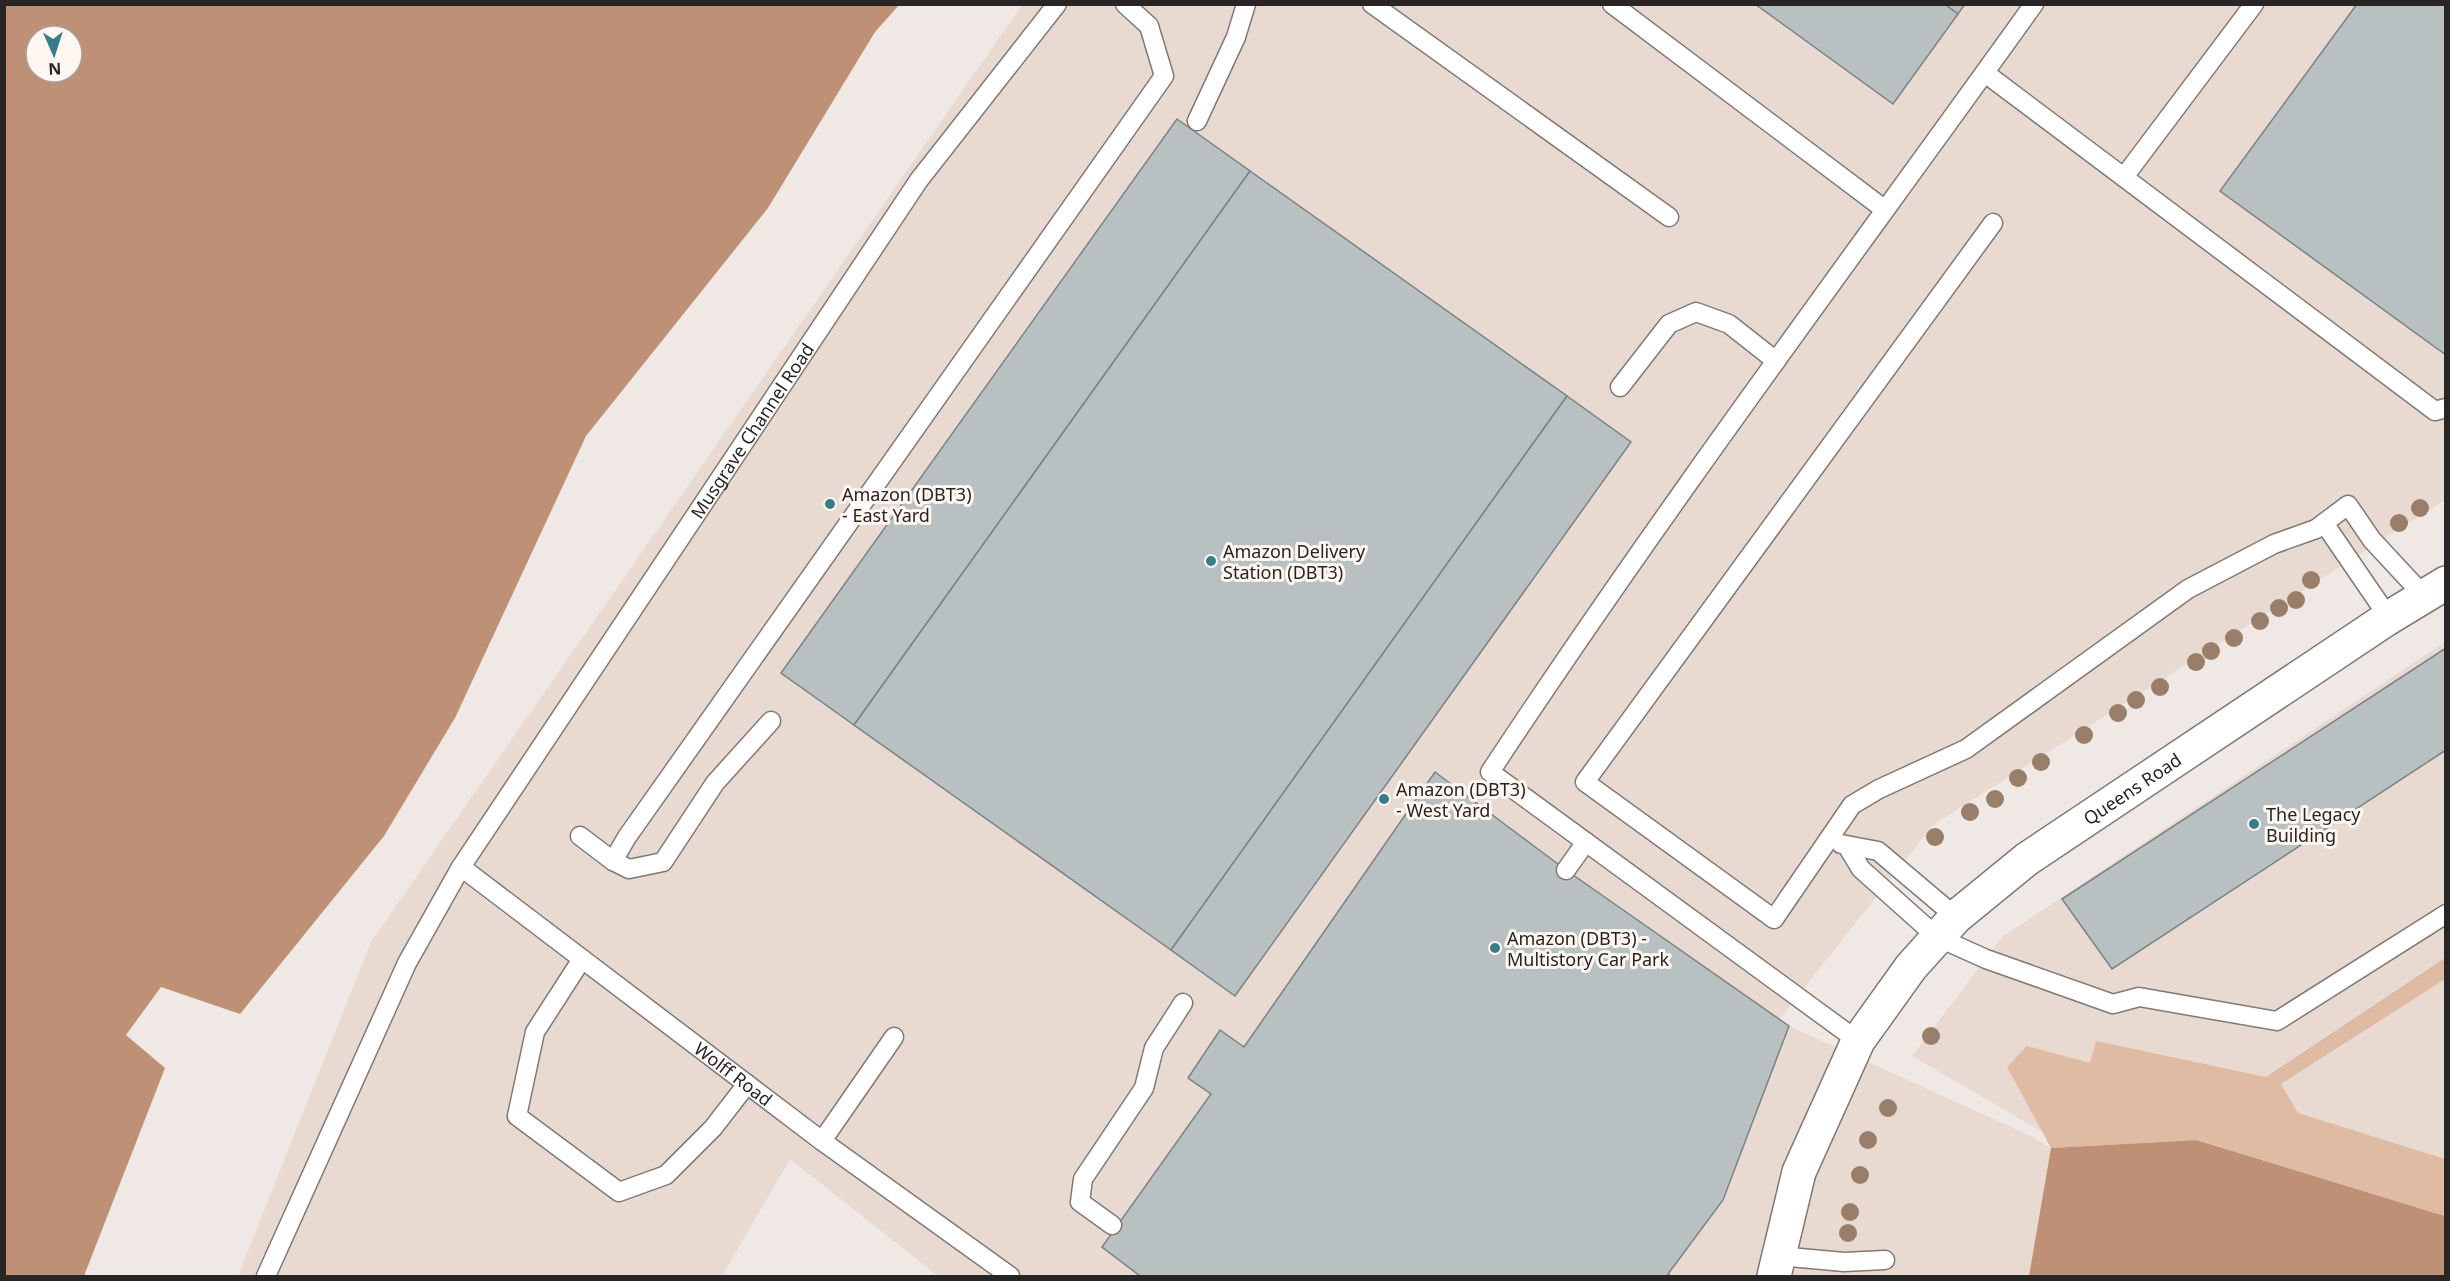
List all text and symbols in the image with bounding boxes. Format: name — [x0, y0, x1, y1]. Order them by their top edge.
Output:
north arrow — [24, 24, 84, 84]
text: N — [48, 58, 62, 80]
street label: Musgrave Channel Road — [685, 338, 819, 523]
place label: Amazon (DBT3) - East Yard — [842, 482, 972, 527]
marker: Amazon (DBT3) - East Yard — [823, 497, 837, 511]
place label: Amazon Delivery Station (DBT3) — [1223, 539, 1366, 584]
marker: Amazon Delivery Station (DBT3) — [1204, 554, 1218, 568]
street label: Queens Road — [2078, 747, 2186, 830]
place label: Amazon (DBT3) - West Yard — [1396, 777, 1526, 822]
marker: Amazon (DBT3) - West Yard — [1377, 792, 1391, 806]
place label: The Legacy Building — [2266, 802, 2361, 847]
marker: The Legacy Building — [2247, 817, 2261, 831]
place label: Amazon (DBT3) - Multistory Car Park — [1507, 926, 1670, 971]
marker: Amazon (DBT3) - Multistory Car Park — [1488, 941, 1502, 955]
street label: Wolff Road — [689, 1036, 777, 1111]

